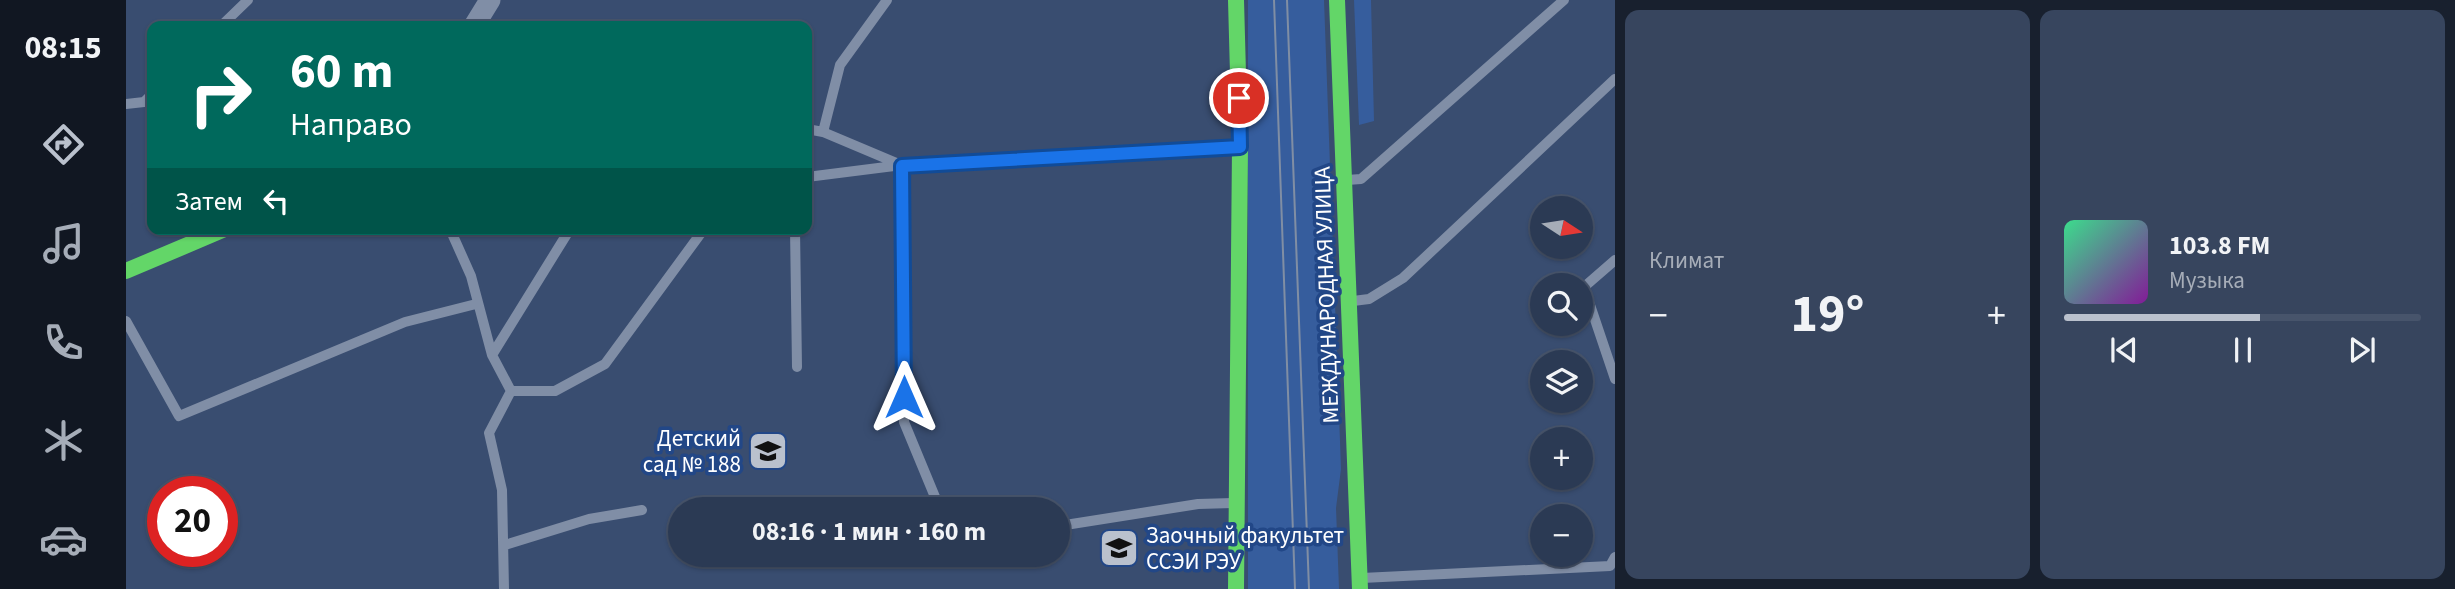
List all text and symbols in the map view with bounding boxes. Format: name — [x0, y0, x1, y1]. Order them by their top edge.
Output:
text: 08:15 — [24, 25, 102, 71]
text: 60 m — [290, 37, 394, 107]
icon: right — [175, 49, 266, 140]
pin — [1209, 68, 1269, 128]
icon: arrive — [1220, 79, 1258, 117]
text: Направо — [290, 102, 412, 148]
icon: directions — [39, 120, 88, 169]
street label: МЕЖДУНАРОДНАЯ УЛИЦА — [1306, 165, 1347, 424]
icon: left — [257, 182, 295, 220]
text: Затем — [175, 183, 243, 220]
north arrow — [1530, 196, 1592, 259]
map controls — [1530, 196, 1593, 567]
icon: music — [39, 219, 88, 268]
text: 103.8 FM — [2169, 227, 2270, 264]
text: Климат — [1649, 244, 1724, 277]
text: Музыка — [2169, 264, 2245, 297]
button: search — [1530, 273, 1593, 336]
text: 19° — [1791, 278, 1864, 352]
text: − — [1649, 289, 1668, 343]
text: + — [1987, 289, 2006, 343]
icon: phone — [39, 318, 88, 367]
icon: previous — [2105, 331, 2143, 369]
icon: pause — [2224, 331, 2262, 369]
icon: next — [2343, 331, 2381, 369]
button: layers — [1530, 350, 1593, 413]
position arrow — [867, 360, 941, 434]
icon: climate — [39, 416, 88, 465]
place label: Детский сад № 188 — [643, 422, 741, 481]
button: + — [1530, 427, 1593, 490]
school or university icon: Детский сад № 188 — [747, 430, 789, 472]
speed limit sign: 20 — [147, 476, 238, 567]
button: − — [1530, 504, 1593, 567]
text: 08:16 · 1 мин · 160 m — [752, 513, 986, 550]
icon: car — [39, 515, 88, 564]
place label: Заочный факультет ССЭИ РЭУ — [1146, 519, 1344, 578]
school or university icon: Заочный факультет ССЭИ РЭУ — [1098, 527, 1140, 569]

